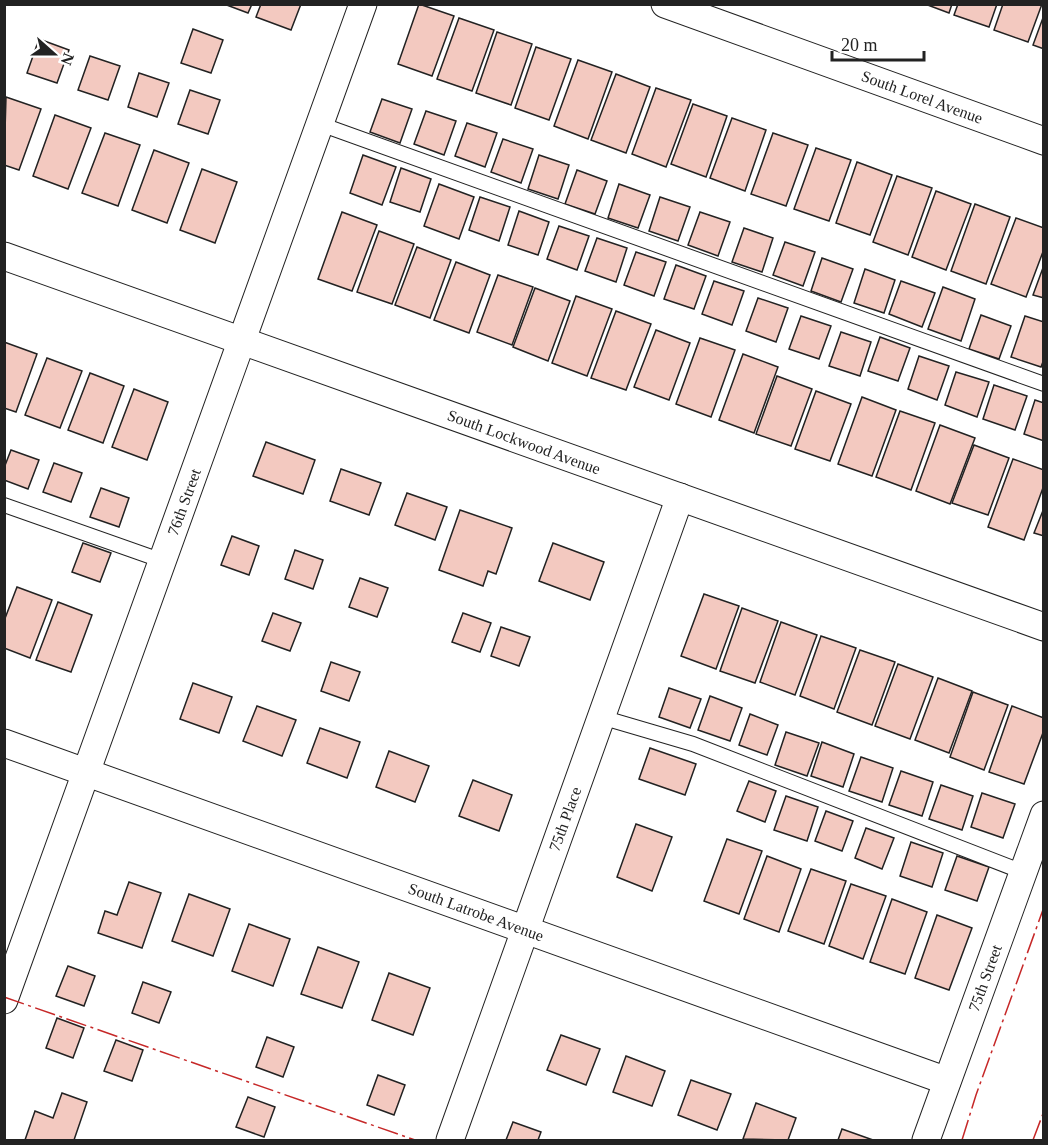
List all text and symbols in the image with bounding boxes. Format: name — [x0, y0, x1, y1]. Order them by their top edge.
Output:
north arrow — [24, 24, 84, 84]
scale bar — [832, 24, 924, 62]
text: 20 m — [841, 35, 878, 55]
text: N — [57, 51, 78, 68]
street label: South Lorel Avenue — [859, 67, 985, 127]
street label: South Lockwood Avenue — [445, 406, 603, 478]
street label: 76th Street — [164, 466, 204, 538]
street label: 75th Place — [546, 785, 584, 853]
street label: South Latrobe Avenue — [406, 880, 546, 944]
street label: 75th Street — [965, 942, 1005, 1014]

